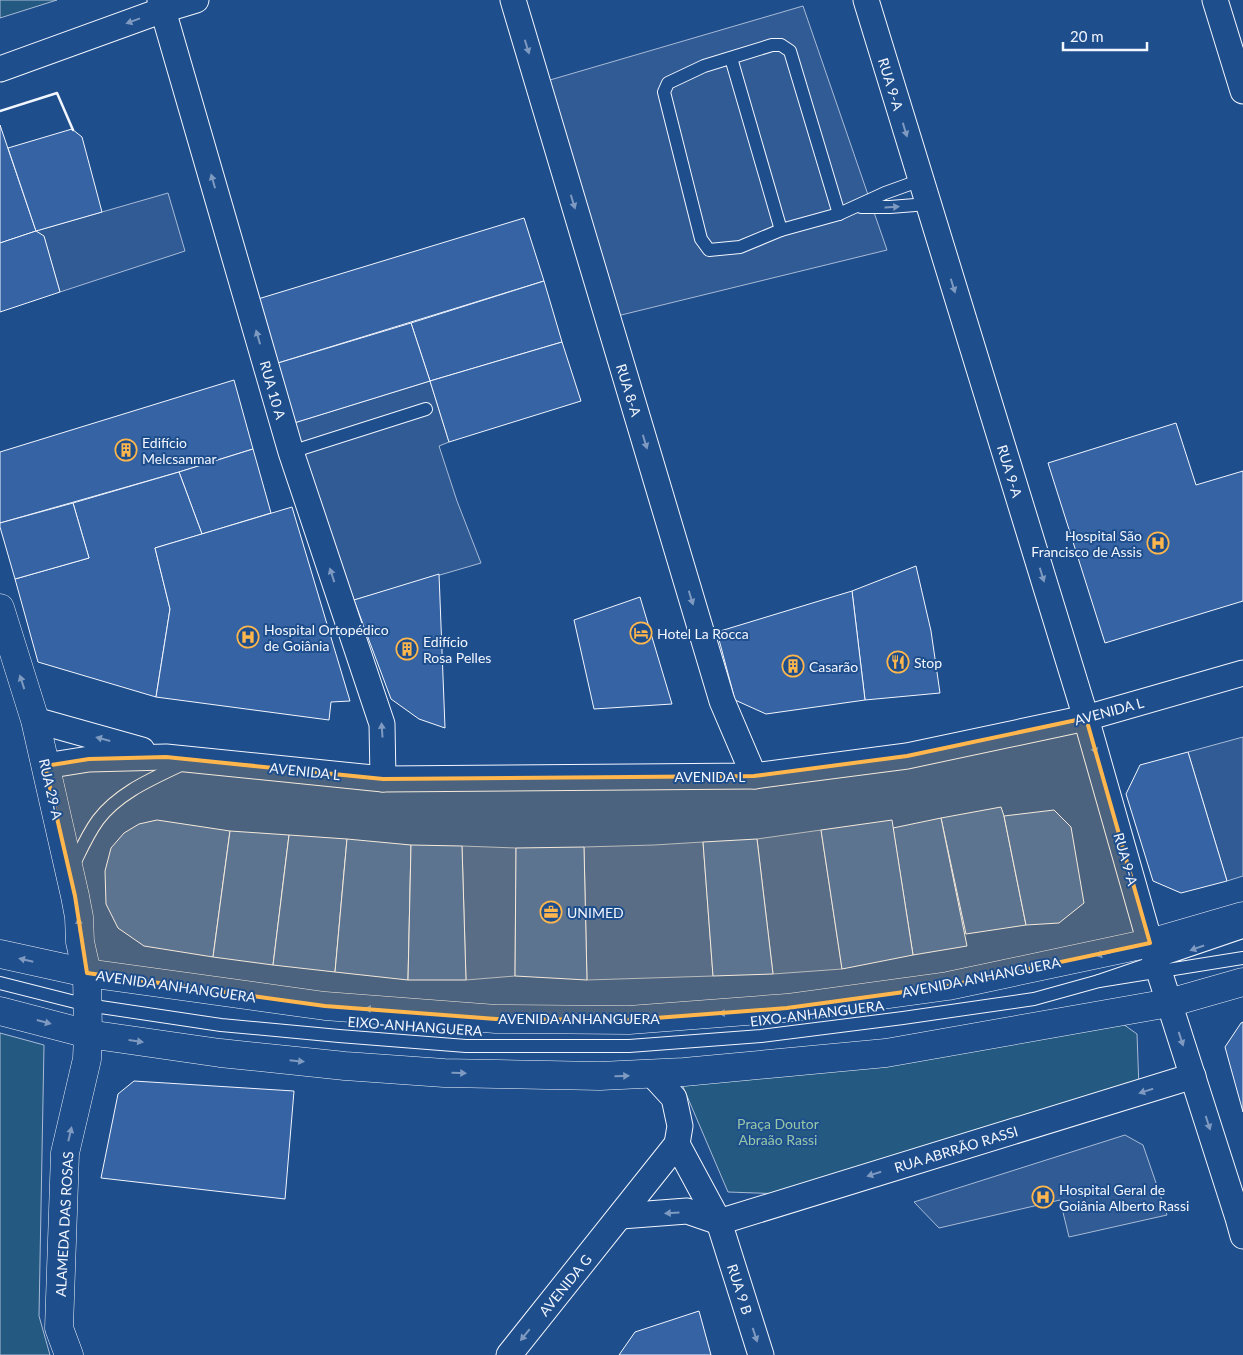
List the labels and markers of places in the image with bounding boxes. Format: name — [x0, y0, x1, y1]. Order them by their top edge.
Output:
place label: Edifício Melcsanmar — [142, 434, 217, 467]
building icon: Edifício Melcsanmar — [114, 438, 138, 462]
place label: Hospital São Francisco de Assis — [1031, 527, 1142, 560]
hospital icon: Hospital São Francisco de Assis — [1146, 531, 1170, 555]
place label: Hospital Ortopédico de Goiânia — [264, 621, 389, 654]
hotel icon: Hotel La Rocca — [629, 621, 653, 645]
hospital icon: Hospital Ortopédico de Goiânia — [236, 625, 260, 649]
place label: Hotel La Rocca — [657, 625, 749, 642]
place label: Edifício Rosa Pelles — [423, 633, 491, 666]
building icon: Edifício Rosa Pelles — [395, 637, 419, 661]
restaurant icon: Stop — [886, 650, 910, 674]
building icon: Casarão — [781, 654, 805, 678]
place label: Stop — [914, 654, 942, 671]
place label: Casarão — [809, 658, 858, 675]
office icon: UNIMED — [539, 900, 563, 924]
place label: UNIMED — [567, 904, 624, 921]
place label: Hospital Geral de Goiânia Alberto Rassi — [1059, 1181, 1189, 1214]
hospital icon: Hospital Geral de Goiânia Alberto Rassi — [1031, 1185, 1055, 1209]

